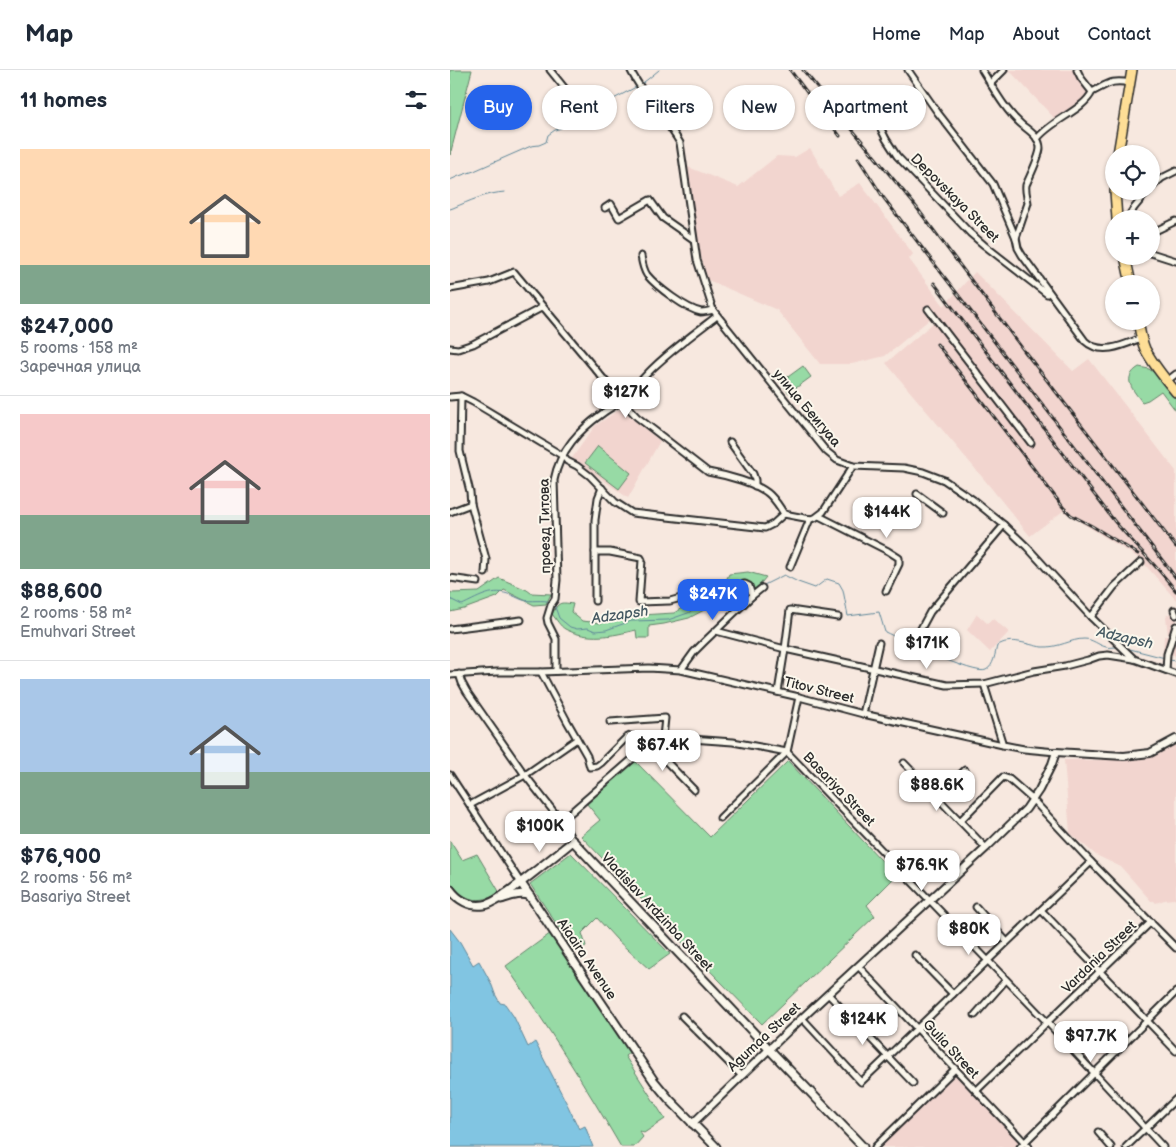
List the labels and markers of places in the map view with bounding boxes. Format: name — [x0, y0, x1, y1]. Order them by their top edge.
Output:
pin: $127K — [591, 376, 661, 419]
pin: $144K — [852, 496, 922, 539]
pin: $247K — [678, 578, 748, 621]
pin: $171K — [892, 628, 962, 670]
pin: $67.4K — [622, 730, 704, 772]
pin: $88.6K — [896, 770, 978, 812]
pin: $100K — [505, 810, 575, 853]
pin: $76.9K — [881, 850, 963, 892]
pin: $80K — [939, 914, 999, 956]
pin: $124K — [828, 1004, 898, 1046]
pin: $97.7K — [1050, 1020, 1132, 1063]

